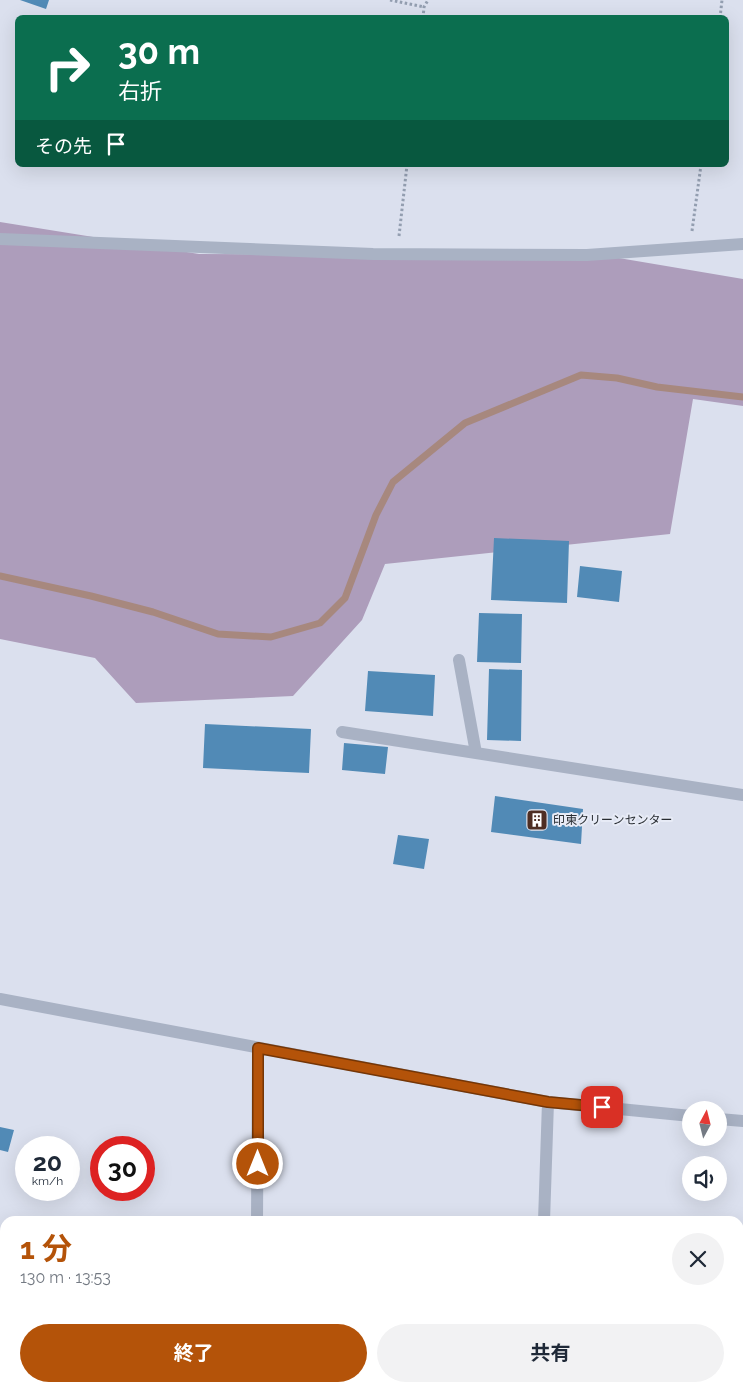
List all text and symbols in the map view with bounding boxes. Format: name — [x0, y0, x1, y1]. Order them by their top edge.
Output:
text: 30 m — [118, 31, 200, 72]
icon: right — [35, 35, 100, 100]
text: 右折 — [118, 78, 162, 104]
icon: arrive — [102, 130, 130, 158]
text: その先 — [35, 135, 92, 157]
building icon: 印東クリーンセンター — [525, 808, 549, 832]
place label: 印東クリーンセンター — [553, 813, 672, 827]
pin — [581, 1086, 623, 1128]
icon: arrive — [588, 1093, 616, 1121]
north arrow — [682, 1101, 728, 1146]
map controls — [682, 1101, 727, 1201]
speed limit sign: 30 — [90, 1136, 155, 1201]
position arrow — [231, 1137, 283, 1189]
text: 20 — [33, 1147, 62, 1177]
button: sound — [682, 1156, 727, 1201]
text: km/h — [32, 1174, 63, 1188]
text: 1 分 — [20, 1231, 72, 1266]
button: close — [672, 1233, 724, 1285]
text: 130 m · 13:53 — [20, 1268, 111, 1287]
button: 終了 — [20, 1324, 367, 1382]
button: 共有 — [377, 1324, 724, 1382]

